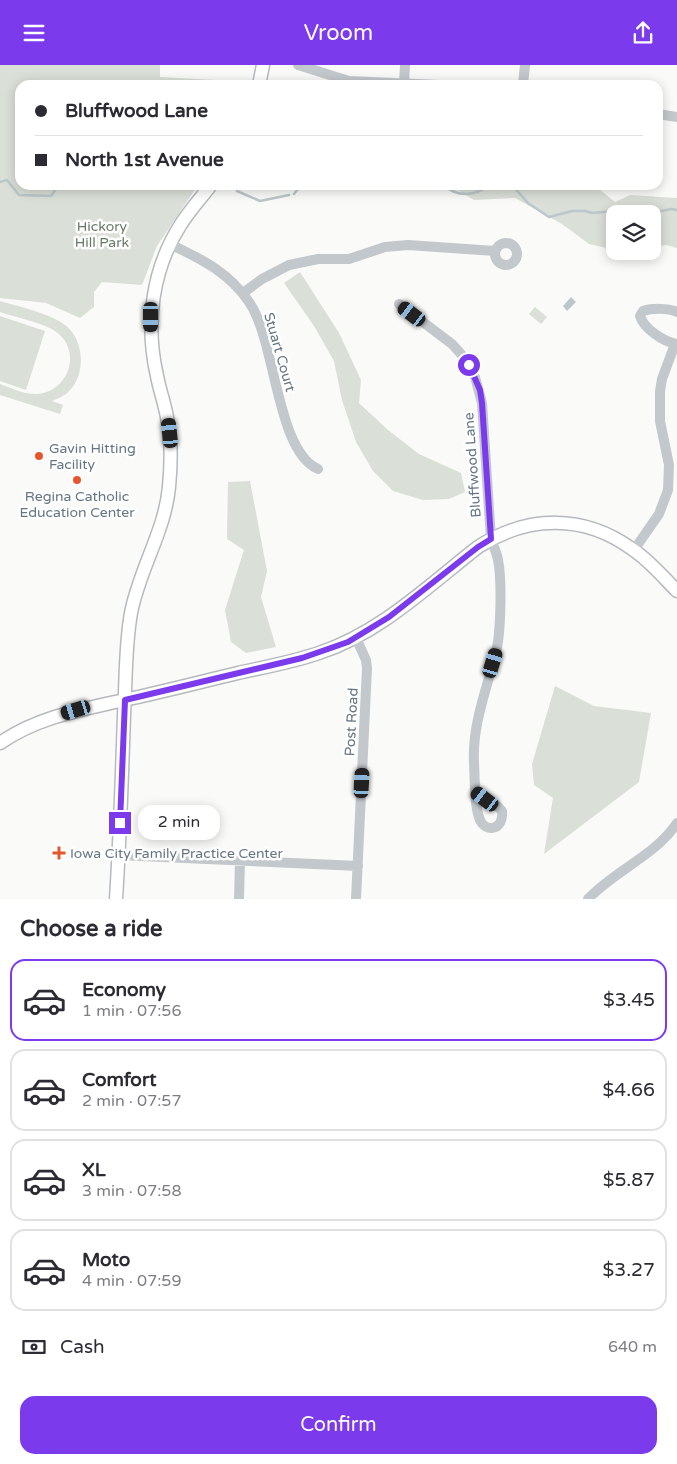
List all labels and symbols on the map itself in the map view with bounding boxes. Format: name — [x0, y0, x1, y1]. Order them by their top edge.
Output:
park label: Hickory Hill Park — [75, 218, 130, 251]
car — [395, 299, 428, 329]
car — [143, 302, 158, 332]
street label: Stuart Court — [260, 311, 299, 394]
route start — [458, 354, 480, 376]
street label: Bluffwood Lane — [460, 412, 485, 518]
car — [160, 417, 179, 449]
place label: Gavin Hitting Facility — [49, 440, 136, 473]
marker: Gavin Hitting Facility — [33, 450, 45, 462]
marker: Regina Catholic Education Center — [71, 474, 83, 486]
place label: Regina Catholic Education Center — [19, 488, 135, 521]
car — [481, 646, 504, 680]
street label: Post Road — [341, 687, 362, 757]
car — [59, 698, 92, 722]
car — [353, 768, 370, 798]
car — [468, 784, 501, 814]
callout: 2 min — [138, 805, 220, 841]
route end — [109, 812, 131, 834]
place label: Iowa City Family Practice Center — [70, 845, 283, 862]
marker: Iowa City Family Practice Center — [52, 846, 66, 860]

